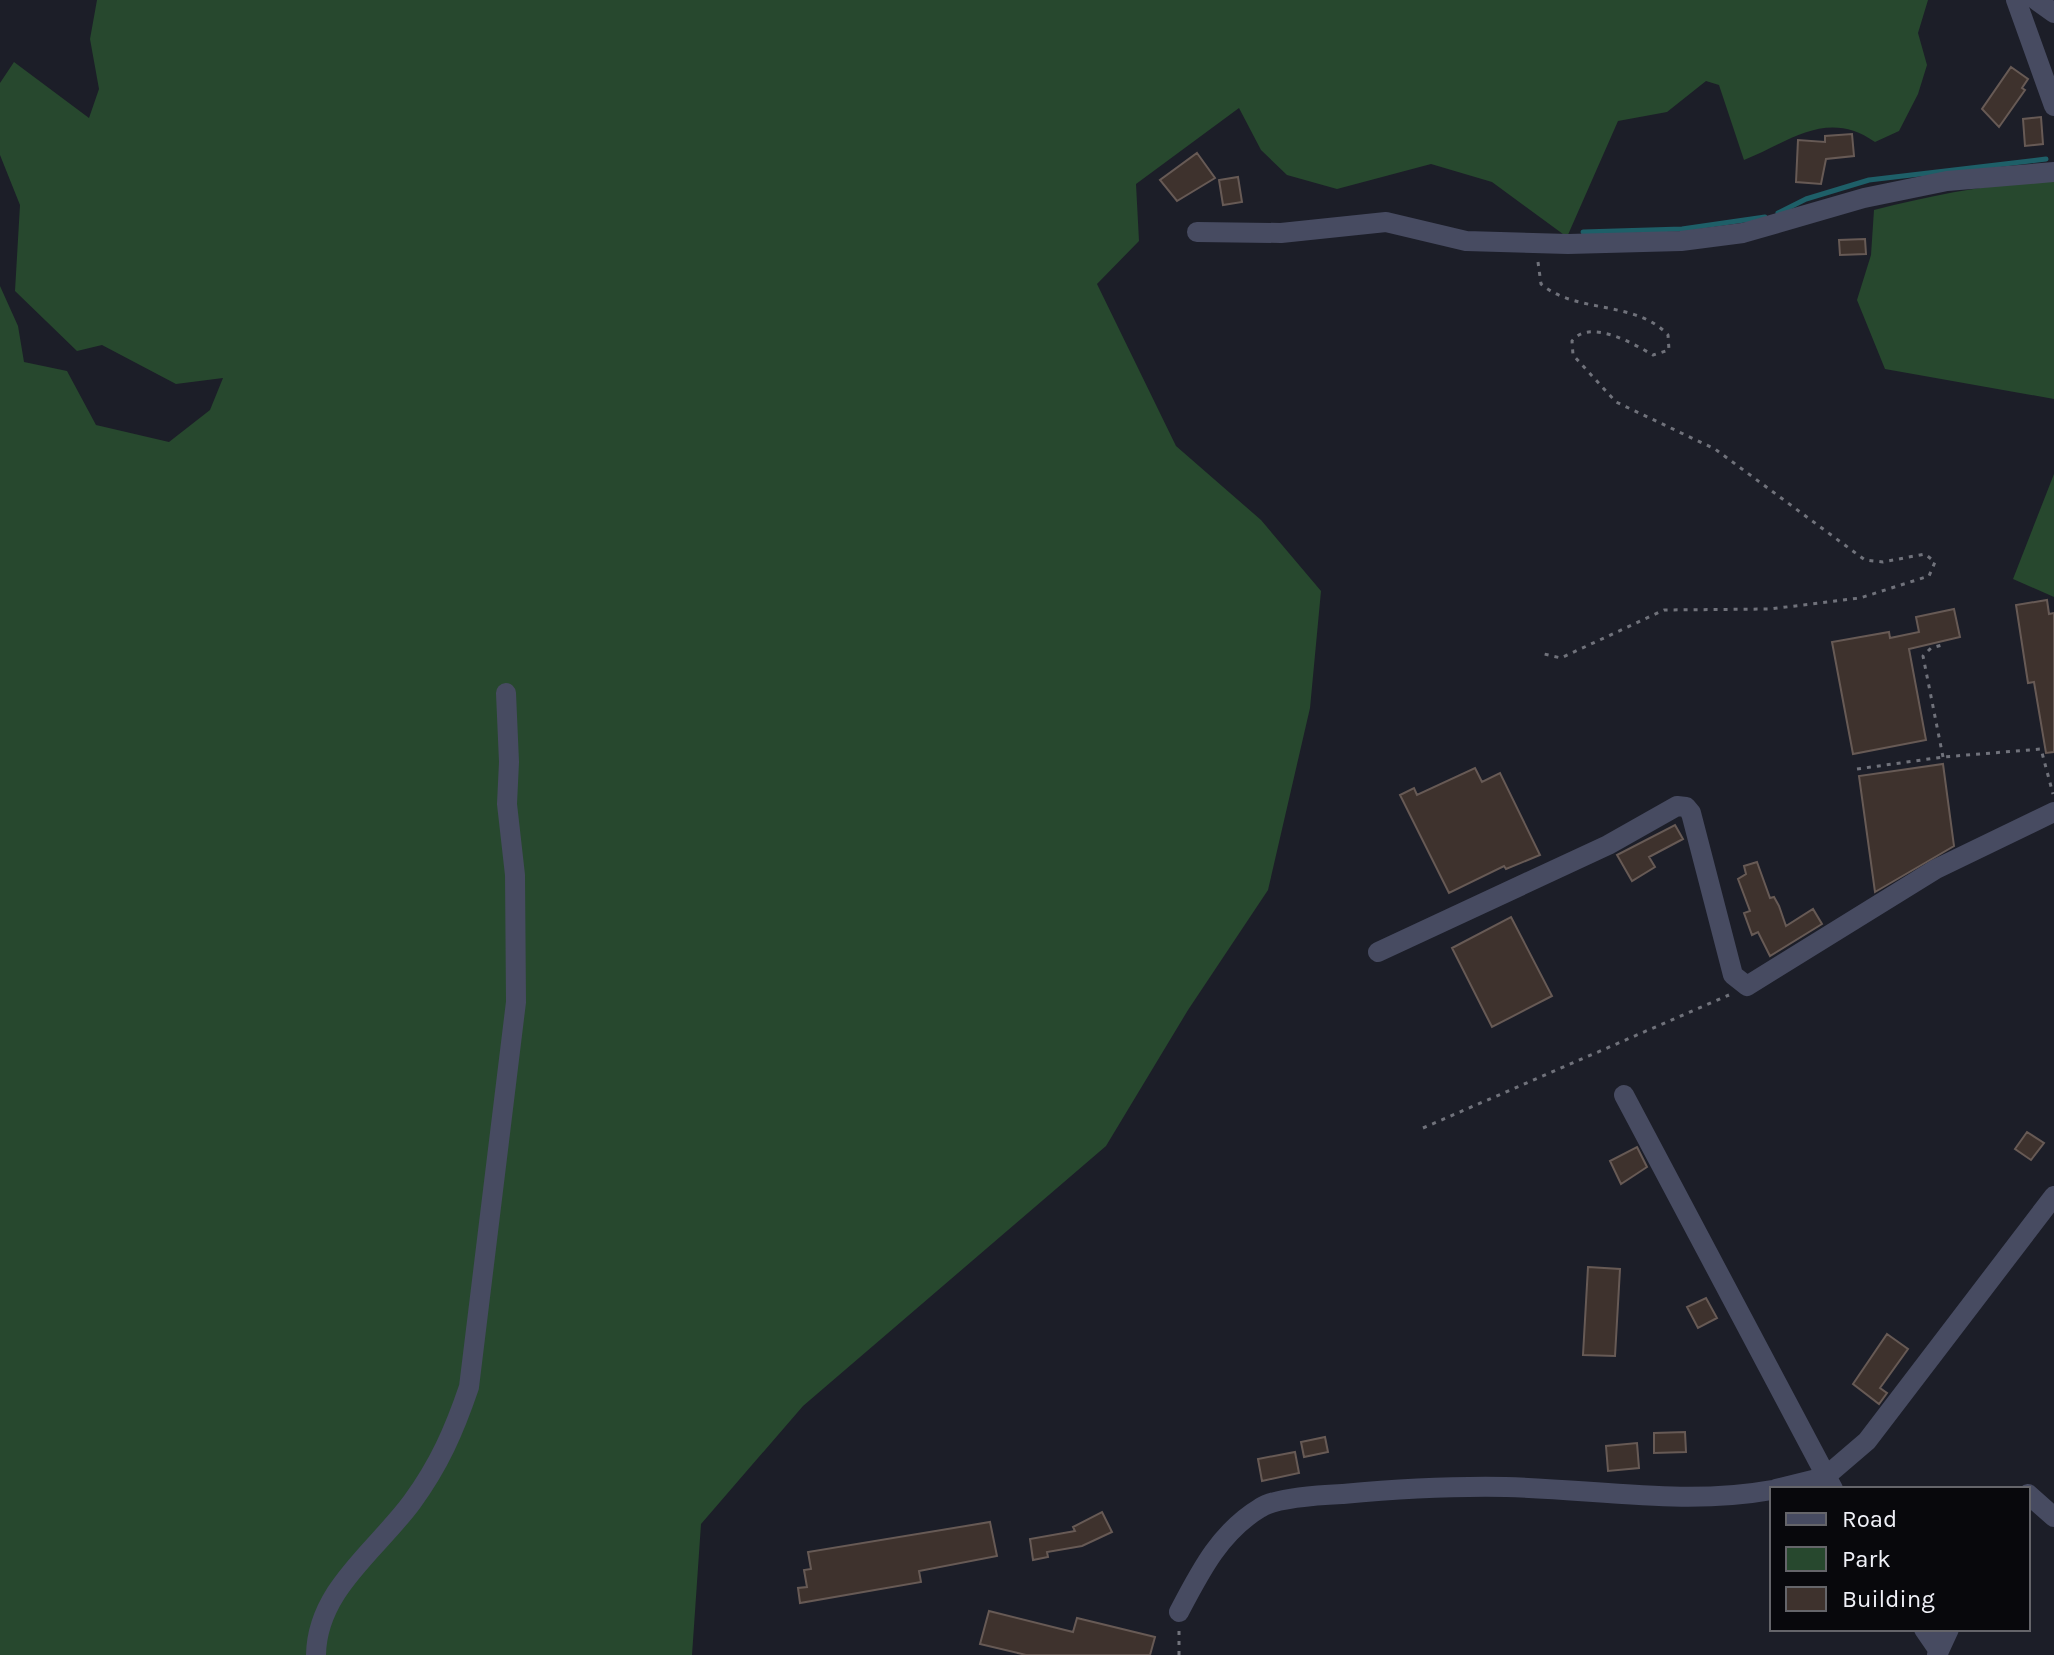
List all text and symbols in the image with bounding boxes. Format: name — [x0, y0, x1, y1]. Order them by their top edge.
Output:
legend — [1770, 1487, 2030, 1631]
text: Road — [1842, 1505, 1897, 1533]
text: Park — [1842, 1545, 1891, 1573]
text: Building — [1842, 1585, 1935, 1613]

